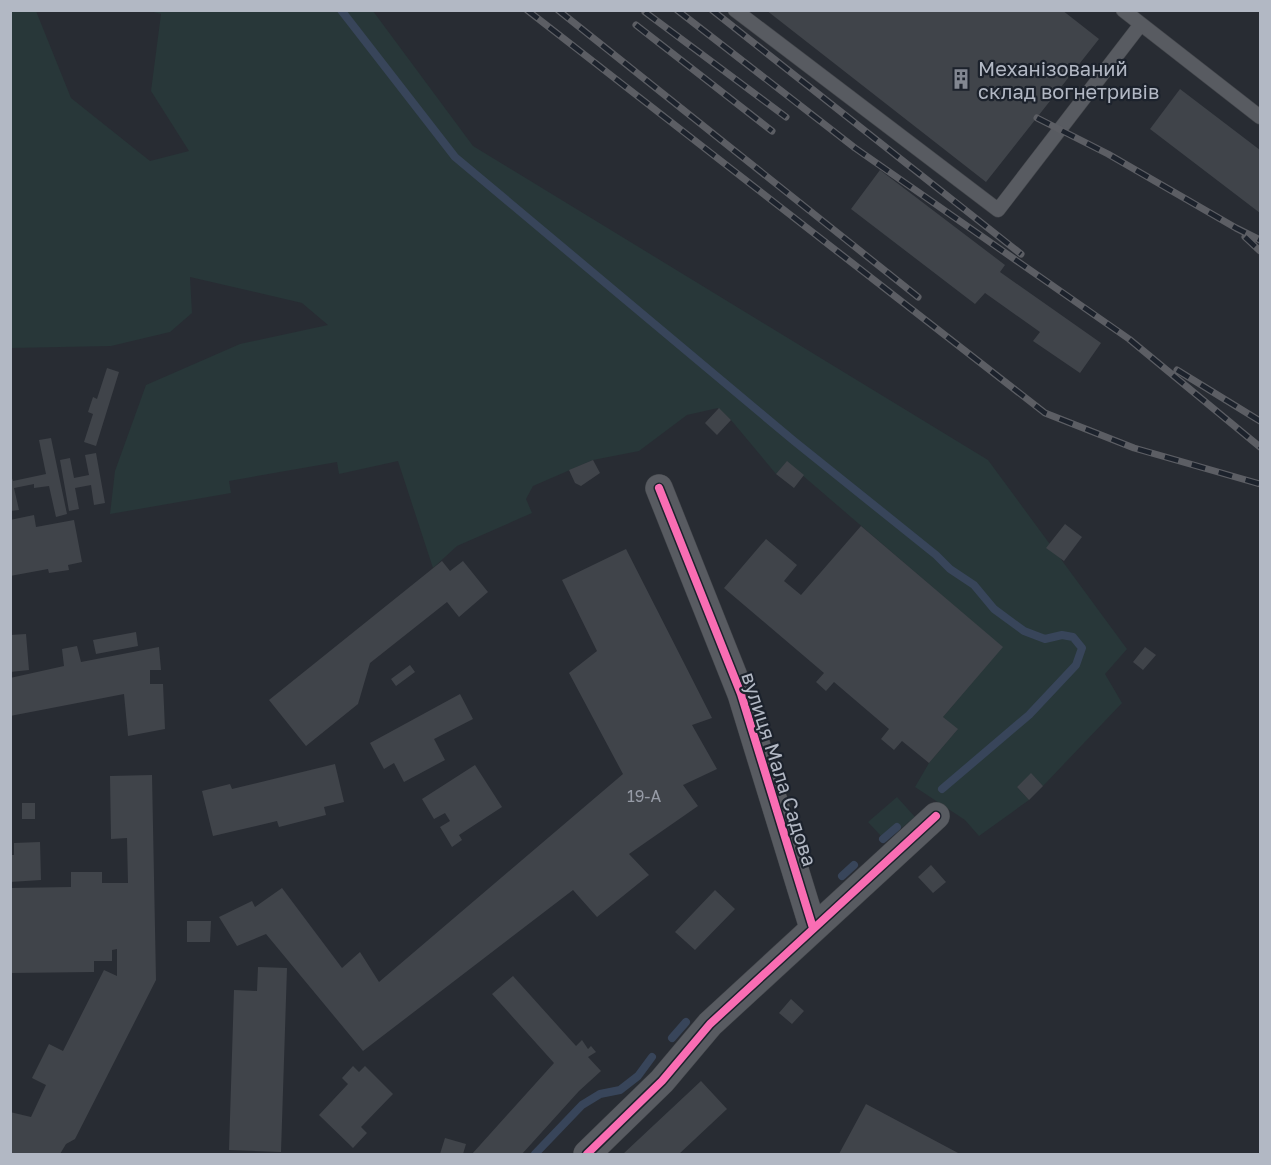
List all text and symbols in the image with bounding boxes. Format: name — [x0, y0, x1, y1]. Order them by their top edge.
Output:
place label: Механізований склад вогнетривів — [978, 56, 1159, 103]
building icon: Механізований склад вогнетривів — [949, 67, 973, 91]
street label: вулиця Мала Садова — [737, 669, 823, 869]
house number: 19-A — [627, 786, 661, 806]

